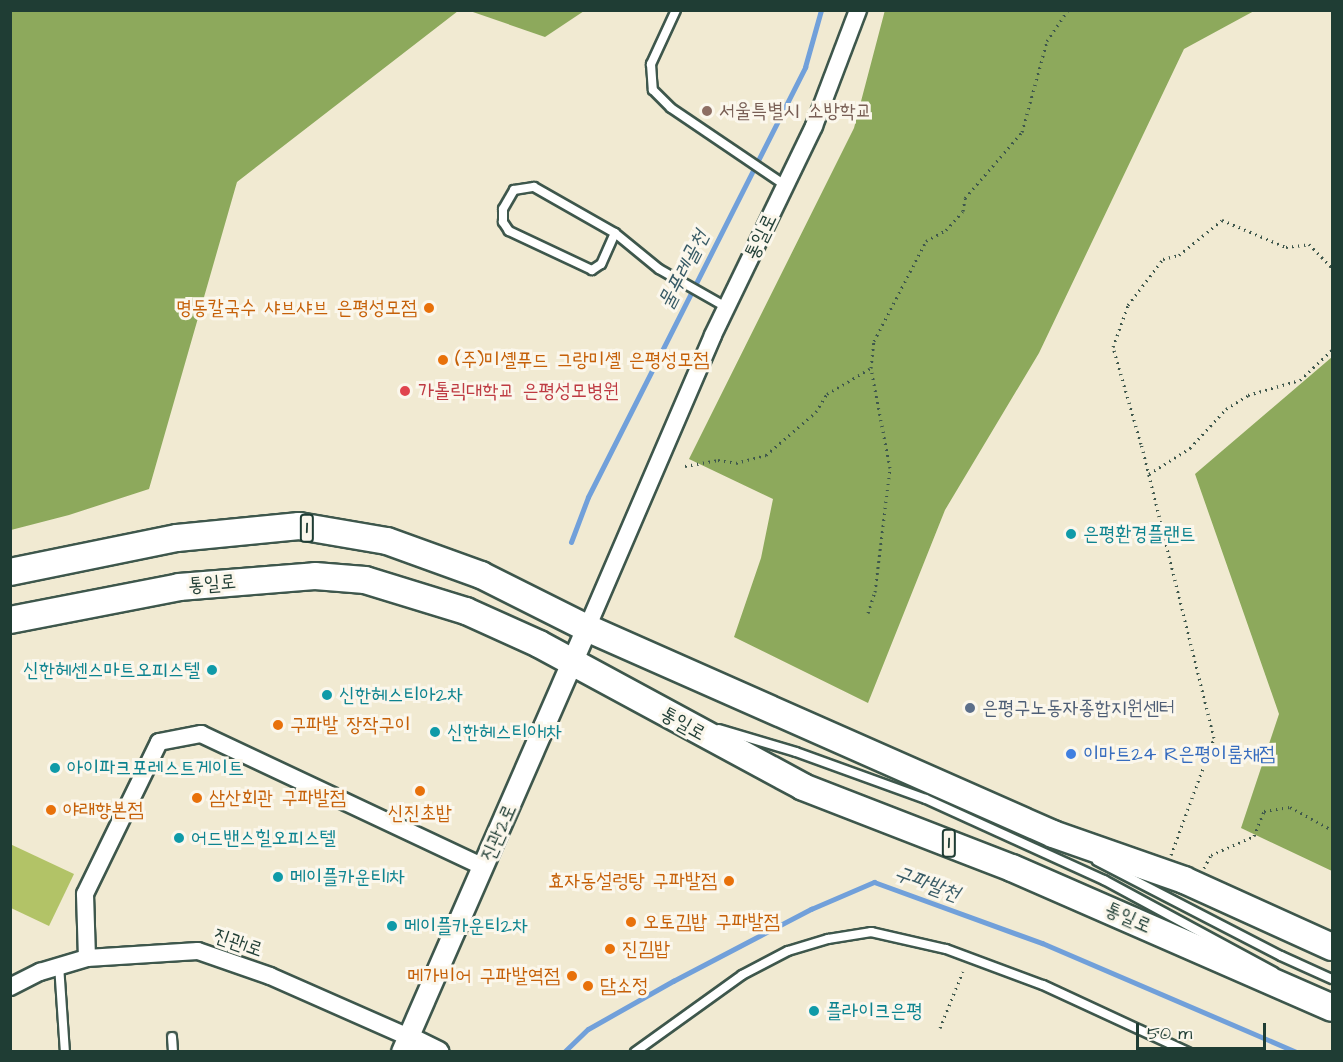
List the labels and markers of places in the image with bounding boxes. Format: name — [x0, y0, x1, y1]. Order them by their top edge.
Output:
place label: 서울특별시 소방학교 — [719, 99, 872, 123]
marker: 서울특별시 소방학교 — [700, 104, 714, 118]
place label: 명동칼국수 샤브샤브 은평성모점 — [176, 296, 417, 320]
marker: 명동칼국수 샤브샤브 은평성모점 — [422, 301, 436, 315]
place label: (주)미셸푸드 그랑미셸 은평성모점 — [455, 348, 709, 372]
marker: (주)미셸푸드 그랑미셸 은평성모점 — [436, 353, 450, 367]
place label: 가톨릭대학교 은평성모병원 — [418, 379, 619, 403]
marker: 가톨릭대학교 은평성모병원 — [396, 382, 414, 400]
place label: 은평환경플랜트 — [1083, 522, 1196, 546]
marker: 은평환경플랜트 — [1064, 527, 1078, 541]
place label: 신한헤센스마트오피스텔 — [23, 658, 200, 682]
marker: 신한헤센스마트오피스텔 — [205, 663, 219, 677]
place label: 신한헤스티아2차 — [339, 683, 463, 707]
marker: 신한헤스티아2차 — [320, 688, 334, 702]
place label: 은평구노동자종합지원센터 — [982, 696, 1175, 720]
marker: 은평구노동자종합지원센터 — [963, 701, 977, 715]
place label: 구파발 장작구이 — [290, 713, 411, 737]
marker: 구파발 장작구이 — [271, 718, 285, 732]
place label: 신한헤스티아1차 — [447, 720, 562, 744]
marker: 신한헤스티아1차 — [428, 725, 442, 739]
place label: 이마트24 R은평이룸채점 — [1083, 742, 1275, 766]
marker: 이마트24 R은평이룸채점 — [1064, 747, 1078, 761]
place label: 아이파크포레스트게이트 — [67, 756, 244, 780]
marker: 아이파크포레스트게이트 — [48, 761, 62, 775]
marker: 신진초밥 — [413, 784, 427, 798]
place label: 삼산회관 구파발점 — [209, 786, 346, 810]
marker: 삼산회관 구파발점 — [190, 791, 204, 805]
place label: 야래향본점 — [63, 798, 143, 822]
place label: 신진초밥 — [388, 801, 452, 825]
marker: 야래향본점 — [44, 803, 58, 817]
place label: 어드밴스힐오피스텔 — [191, 826, 336, 850]
marker: 어드밴스힐오피스텔 — [172, 831, 186, 845]
place label: 메이플카운티1차 — [290, 865, 405, 889]
place label: 효자동설렁탕 구파발점 — [548, 869, 717, 893]
marker: 메이플카운티1차 — [271, 870, 285, 884]
marker: 효자동설렁탕 구파발점 — [722, 874, 736, 888]
place label: 오토김밥 구파발점 — [643, 910, 780, 934]
place label: 메이플카운티2차 — [404, 914, 528, 938]
marker: 오토김밥 구파발점 — [624, 915, 638, 929]
marker: 메이플카운티2차 — [385, 919, 399, 933]
place label: 진김밥 — [622, 937, 670, 961]
marker: 진김밥 — [603, 942, 617, 956]
place label: 메가비어 구파발역점 — [407, 964, 560, 988]
marker: 메가비어 구파발역점 — [565, 969, 579, 983]
place label: 담소정 — [600, 974, 648, 998]
marker: 담소정 — [581, 979, 595, 993]
place label: 플라이크은평 — [826, 999, 923, 1023]
marker: 플라이크은평 — [807, 1004, 821, 1018]

